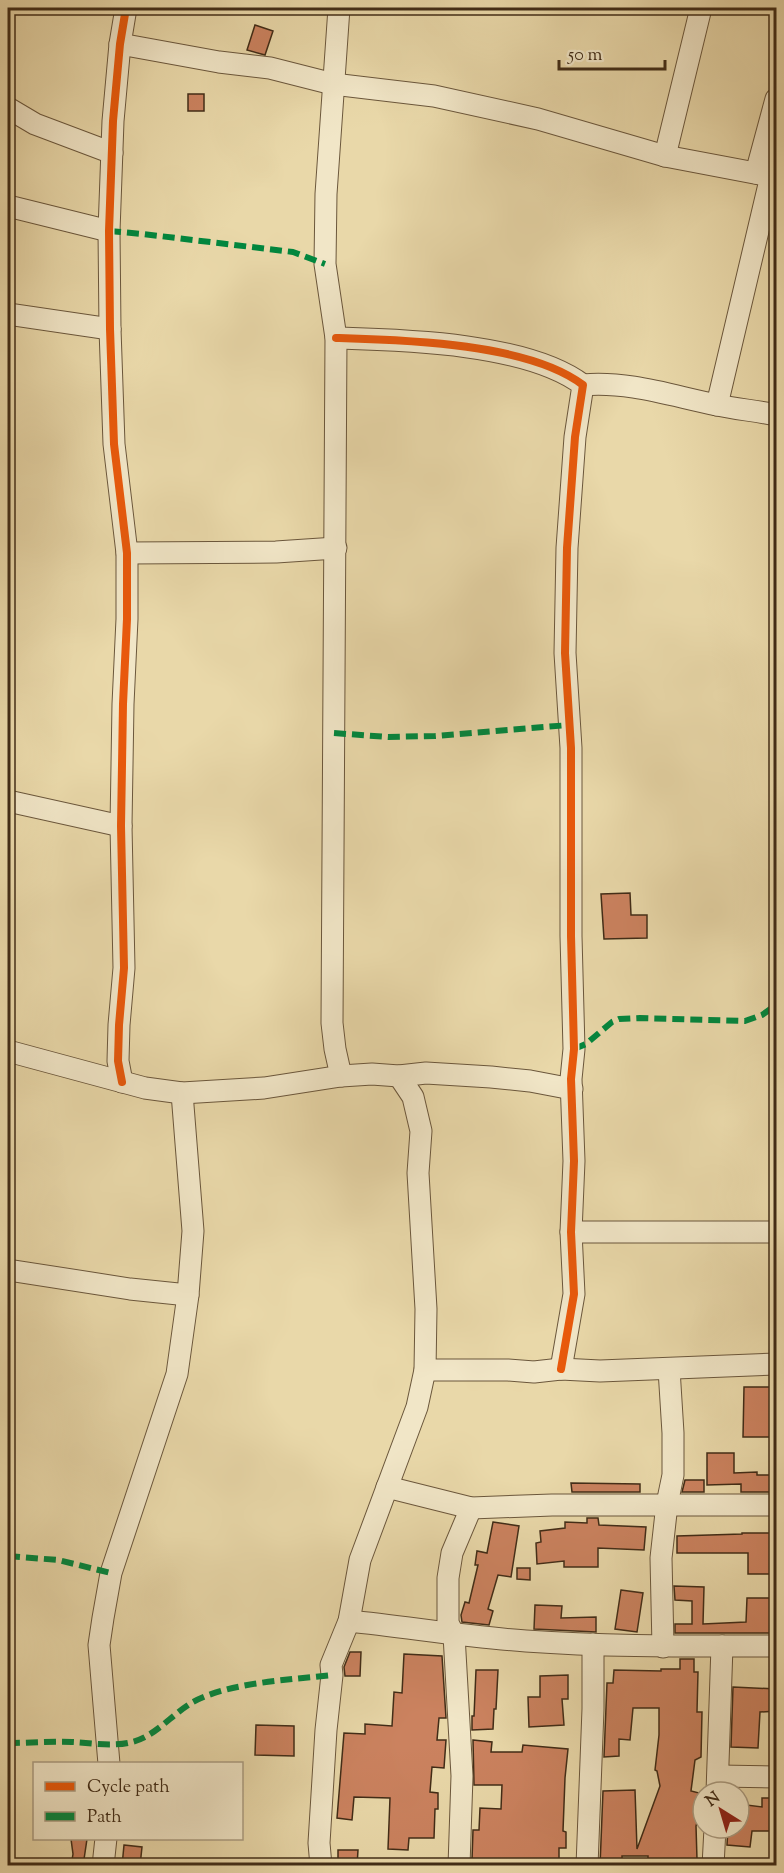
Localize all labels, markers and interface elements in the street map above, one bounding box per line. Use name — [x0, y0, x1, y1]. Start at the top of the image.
scale bar — [559, 33, 666, 71]
text: 50 m — [567, 43, 603, 69]
legend — [33, 1762, 243, 1840]
text: Cycle path — [87, 1775, 170, 1801]
north arrow — [691, 1780, 751, 1840]
text: N — [701, 1787, 726, 1813]
text: Path — [87, 1805, 122, 1831]

